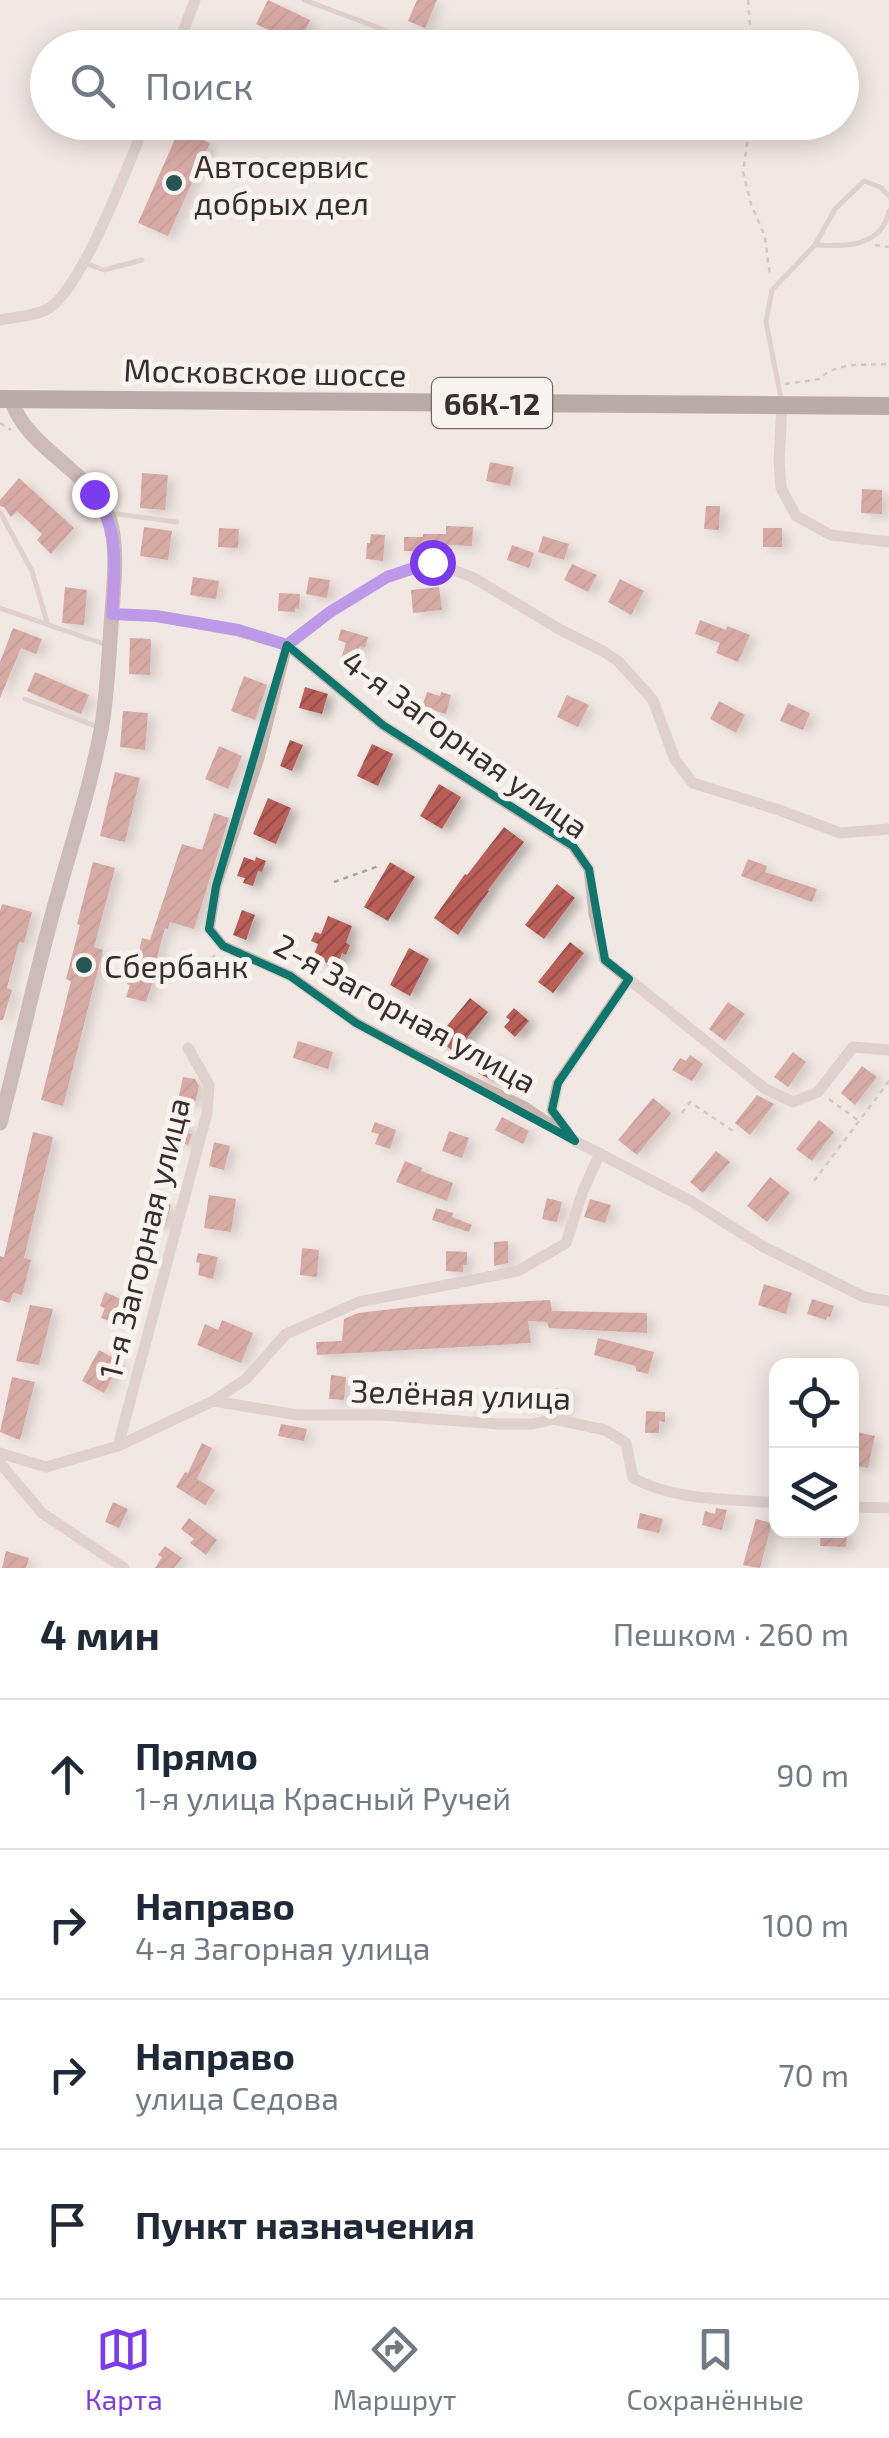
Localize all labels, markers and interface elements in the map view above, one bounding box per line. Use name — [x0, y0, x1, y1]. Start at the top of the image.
search box — [30, 30, 859, 140]
icon: search — [65, 58, 120, 113]
text: Поиск — [145, 62, 254, 108]
place label: Автосервис добрых дел — [194, 146, 369, 221]
marker: Автосервис добрых дел — [163, 172, 185, 194]
street label: Московское шоссе — [123, 350, 407, 392]
road number: 66К-12 — [432, 378, 552, 428]
route end — [72, 472, 118, 518]
route start — [410, 540, 456, 586]
street label: 4-я Загорная улица — [335, 641, 597, 846]
street label: 2-я Загорная улица — [268, 924, 544, 1101]
place label: Сбербанк — [104, 946, 248, 984]
marker: Сбербанк — [73, 954, 95, 976]
street label: 1-я Загорная улица — [90, 1093, 197, 1383]
map controls — [769, 1358, 859, 1538]
button: locate — [769, 1358, 859, 1448]
street label: Зелёная улица — [350, 1370, 572, 1417]
button: layers — [769, 1448, 859, 1538]
text: 4 мин — [40, 1608, 160, 1658]
text: Пешком · 260 m — [613, 1614, 849, 1652]
text: Прямо — [135, 1732, 258, 1778]
icon: ahead — [40, 1747, 95, 1802]
text: 90 m — [776, 1755, 849, 1793]
text: 1-я улица Красный Ручей — [135, 1778, 511, 1816]
text: Направо — [135, 1882, 295, 1928]
icon: right — [40, 1897, 95, 1952]
text: 100 m — [763, 1905, 849, 1943]
text: 4-я Загорная улица — [135, 1928, 430, 1966]
text: Направо — [135, 2032, 295, 2078]
icon: right — [40, 2047, 95, 2102]
text: 70 m — [778, 2055, 849, 2093]
text: улица Седова — [135, 2078, 339, 2116]
icon: arrive — [40, 2197, 95, 2252]
text: Пункт назначения — [135, 2201, 475, 2247]
tab: Карта — [85, 2322, 163, 2416]
tab: Маршрут — [333, 2322, 457, 2416]
tab: Сохранённые — [627, 2322, 804, 2416]

